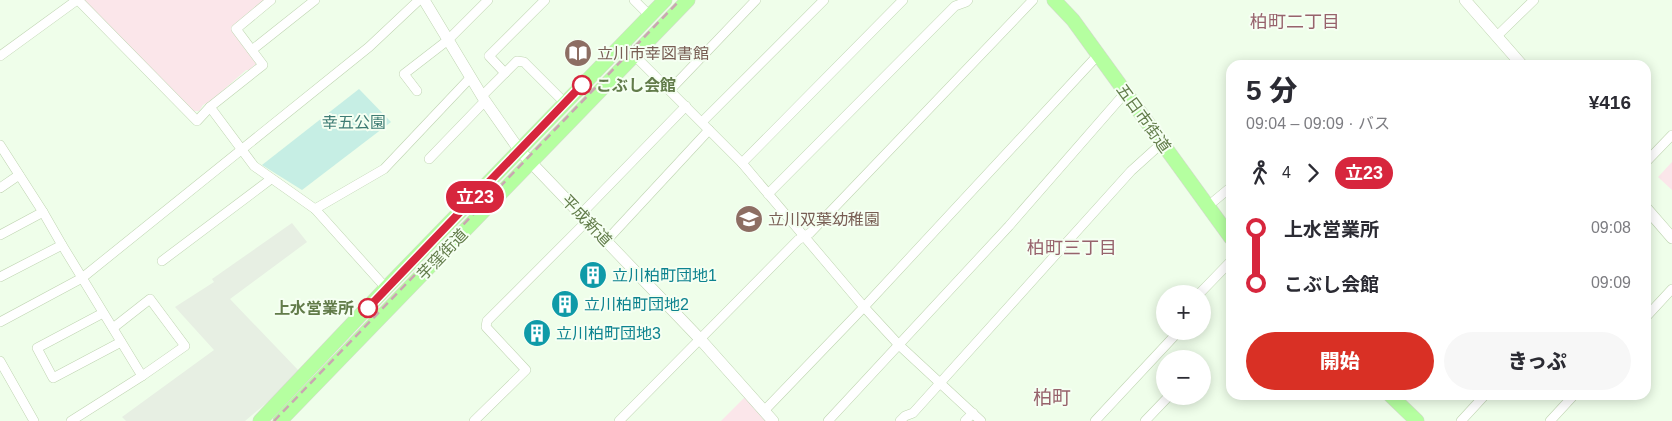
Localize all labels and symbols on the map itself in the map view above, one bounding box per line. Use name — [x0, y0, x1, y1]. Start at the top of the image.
district label: 柏町二丁目 — [1250, 12, 1340, 32]
library icon: 立川市幸図書館 — [563, 38, 593, 68]
place label: 立川市幸図書館 — [597, 45, 709, 62]
marker: こぶし会館 — [572, 75, 592, 95]
place label: こぶし会館 — [596, 77, 676, 94]
street label: 五日市街道 — [1113, 81, 1174, 156]
park label: 幸五公園 — [322, 114, 386, 131]
line badge: 立23 — [446, 181, 504, 213]
street label: 平成新道 — [558, 191, 615, 249]
school or university icon: 立川双葉幼稚園 — [734, 204, 764, 234]
place label: 立川双葉幼稚園 — [768, 211, 880, 228]
street label: 芋窪街道 — [414, 225, 471, 283]
district label: 柏町三丁目 — [1027, 238, 1117, 258]
building icon: 立川柏町団地1 — [578, 260, 608, 290]
place label: 立川柏町団地1 — [612, 267, 717, 284]
building icon: 立川柏町団地2 — [550, 289, 580, 319]
place label: 立川柏町団地2 — [584, 296, 689, 313]
marker: 上水営業所 — [358, 298, 378, 318]
place label: 上水営業所 — [274, 300, 354, 317]
building icon: 立川柏町団地3 — [522, 318, 552, 348]
place label: 立川柏町団地3 — [556, 325, 661, 342]
district label: 柏町 — [1033, 387, 1071, 408]

